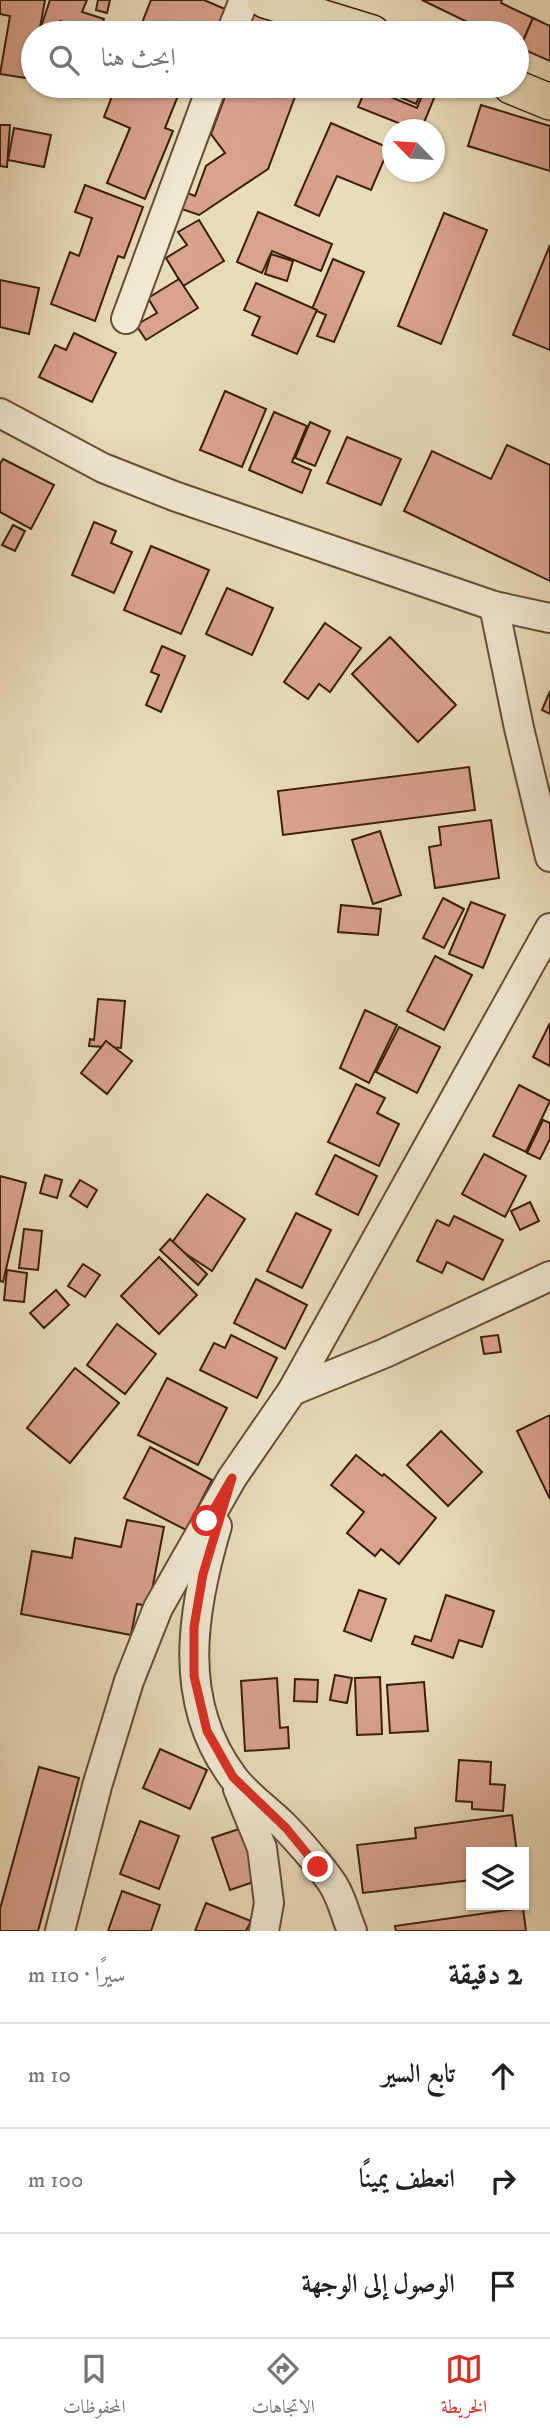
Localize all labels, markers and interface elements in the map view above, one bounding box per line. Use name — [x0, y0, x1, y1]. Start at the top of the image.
search box — [21, 21, 529, 98]
icon: search — [45, 41, 83, 79]
text: ابحث هنا — [101, 42, 176, 75]
north arrow — [382, 119, 445, 182]
route start — [191, 1505, 222, 1536]
map controls — [466, 1847, 529, 1910]
button: layers — [466, 1847, 529, 1910]
route end — [302, 1851, 333, 1882]
text: 2 دقيقة — [448, 1957, 522, 1994]
text: سيرًا · 110 m — [28, 1961, 126, 1990]
icon: ahead — [484, 2057, 522, 2095]
text: تابع السير — [382, 2058, 455, 2091]
text: 10 m — [28, 2061, 71, 2090]
icon: right — [484, 2162, 522, 2200]
text: انعطف يمينًا — [359, 2163, 455, 2196]
text: 100 m — [28, 2166, 83, 2195]
icon: arrive — [484, 2267, 522, 2305]
text: الوصول إلى الوجهة — [301, 2268, 455, 2301]
tab: المحفوظات — [63, 2350, 126, 2425]
tab: الاتجاهات — [252, 2350, 315, 2425]
tab: الخريطة — [441, 2350, 487, 2425]

